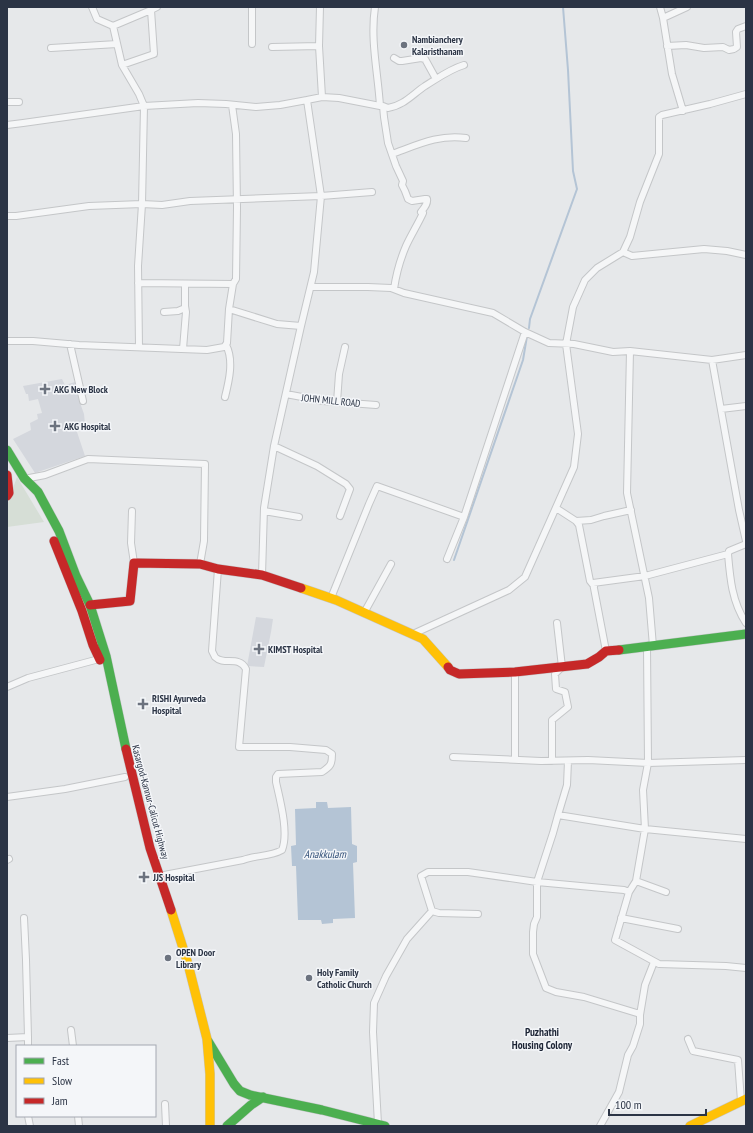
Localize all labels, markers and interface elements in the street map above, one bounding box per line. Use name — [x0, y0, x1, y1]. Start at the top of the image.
place label: Nambianchery Kalaristhanam — [412, 33, 464, 58]
marker: Nambianchery Kalaristhanam — [399, 40, 409, 50]
marker: AKG New Block — [39, 383, 51, 395]
place label: AKG New Block — [53, 383, 109, 396]
street label: JOHN MILL ROAD — [300, 391, 361, 410]
marker: AKG Hospital — [49, 420, 61, 432]
place label: AKG Hospital — [63, 420, 111, 433]
marker: KIMST Hospital — [253, 643, 265, 655]
place label: KIMST Hospital — [268, 643, 323, 656]
place label: RISHI Ayurveda Hospital — [152, 692, 206, 717]
marker: RISHI Ayurveda Hospital — [137, 698, 149, 710]
street label: Kasargod-Kannur-Calicut Highway — [129, 744, 172, 861]
water label: Anakkulam — [304, 847, 347, 861]
marker: JJS Hospital — [138, 871, 150, 883]
place label: JJS Hospital — [152, 871, 195, 884]
place label: OPEN Door Library — [176, 946, 215, 971]
marker: OPEN Door Library — [163, 953, 173, 963]
place label: Holy Family Catholic Church — [317, 966, 372, 991]
marker: Holy Family Catholic Church — [304, 973, 314, 983]
district label: Puzhathi Housing Colony — [512, 1025, 573, 1052]
legend — [16, 1045, 156, 1117]
text: Fast — [52, 1053, 70, 1068]
text: Slow — [52, 1073, 73, 1088]
scale bar — [609, 1091, 706, 1117]
text: Jam — [51, 1093, 68, 1108]
text: 100 m — [615, 1097, 642, 1112]

